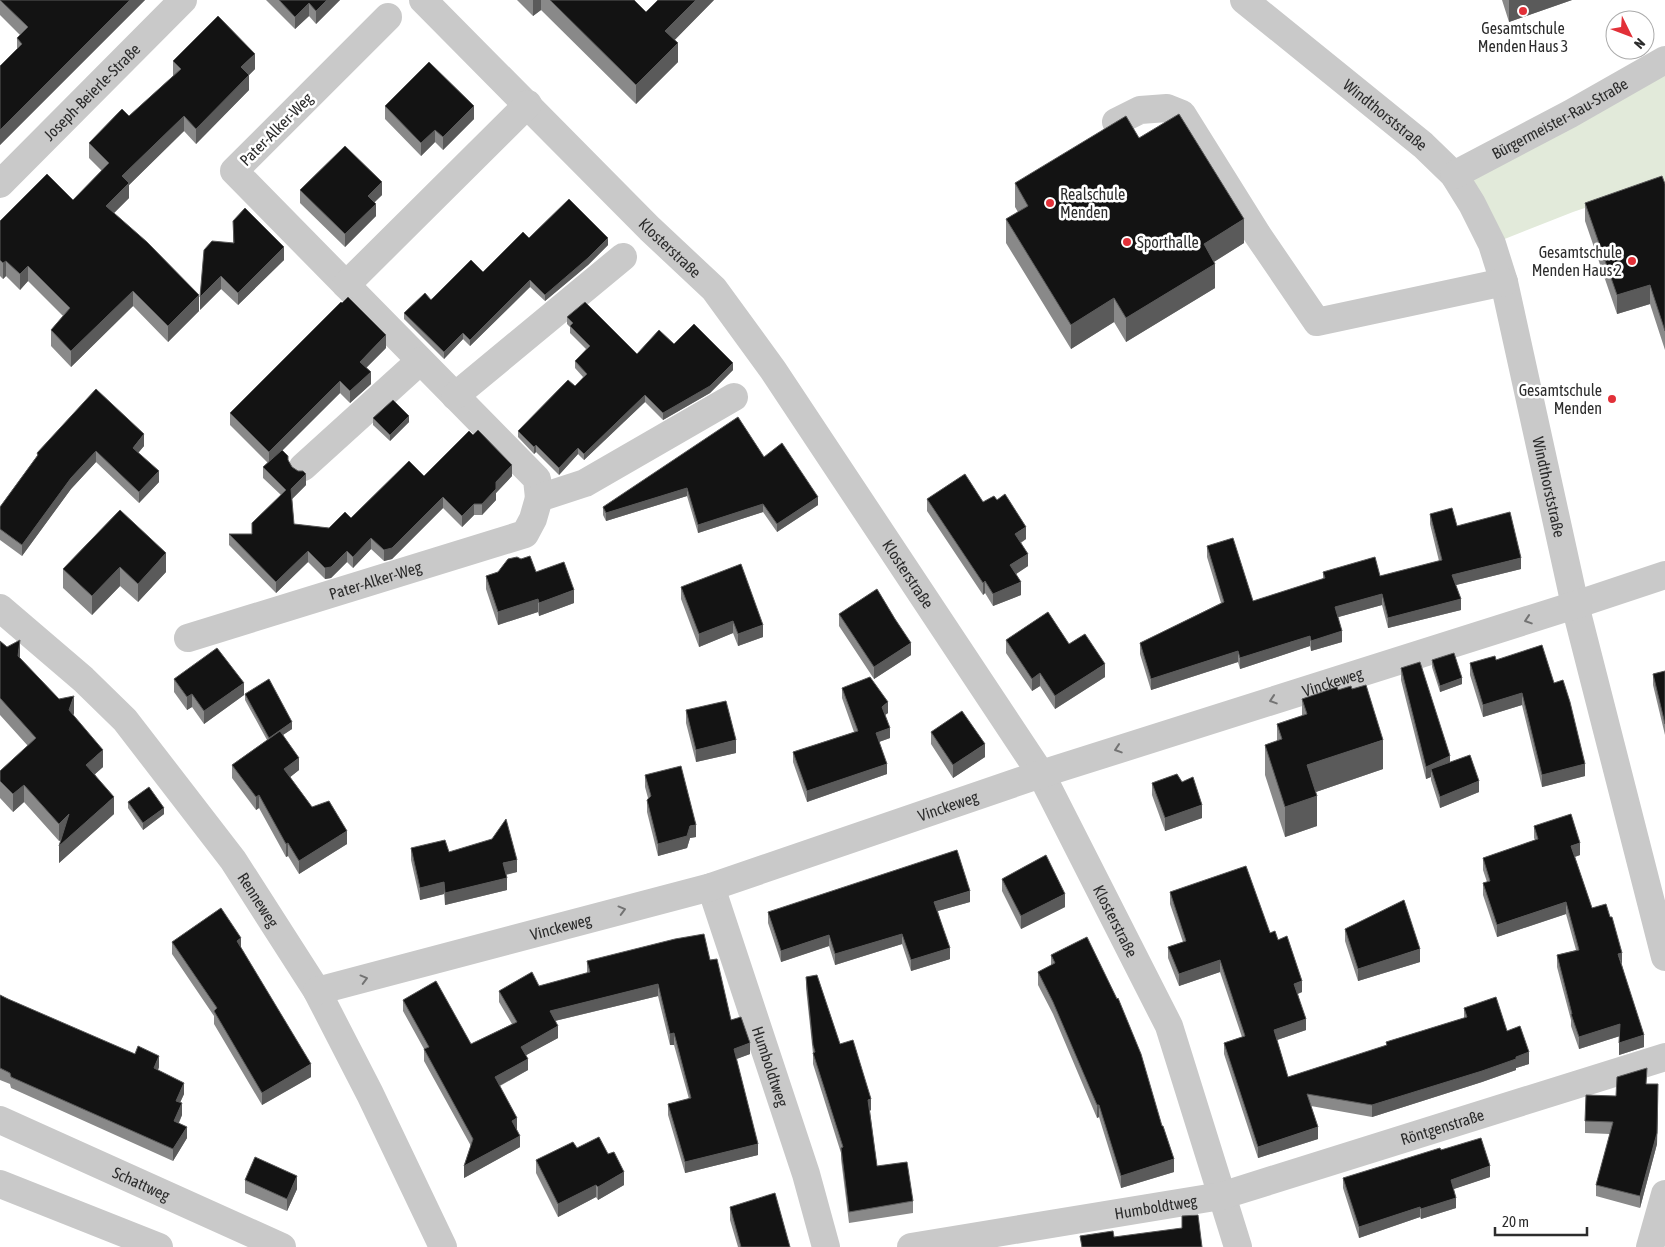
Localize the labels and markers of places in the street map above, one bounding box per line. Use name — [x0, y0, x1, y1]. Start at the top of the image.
marker: Gesamtschule Menden Haus 3 — [1517, 5, 1529, 17]
place label: Gesamtschule Menden Haus 3 — [1478, 19, 1568, 55]
place label: Realschule Menden — [1060, 185, 1125, 221]
marker: Realschule Menden — [1044, 197, 1056, 209]
place label: Sporthalle — [1137, 233, 1199, 252]
marker: Sporthalle — [1121, 236, 1133, 248]
place label: Gesamtschule Menden Haus 2 — [1532, 243, 1622, 279]
marker: Gesamtschule Menden Haus 2 — [1626, 255, 1638, 267]
place label: Gesamtschule Menden — [1519, 381, 1602, 417]
marker: Gesamtschule Menden — [1606, 393, 1618, 405]

